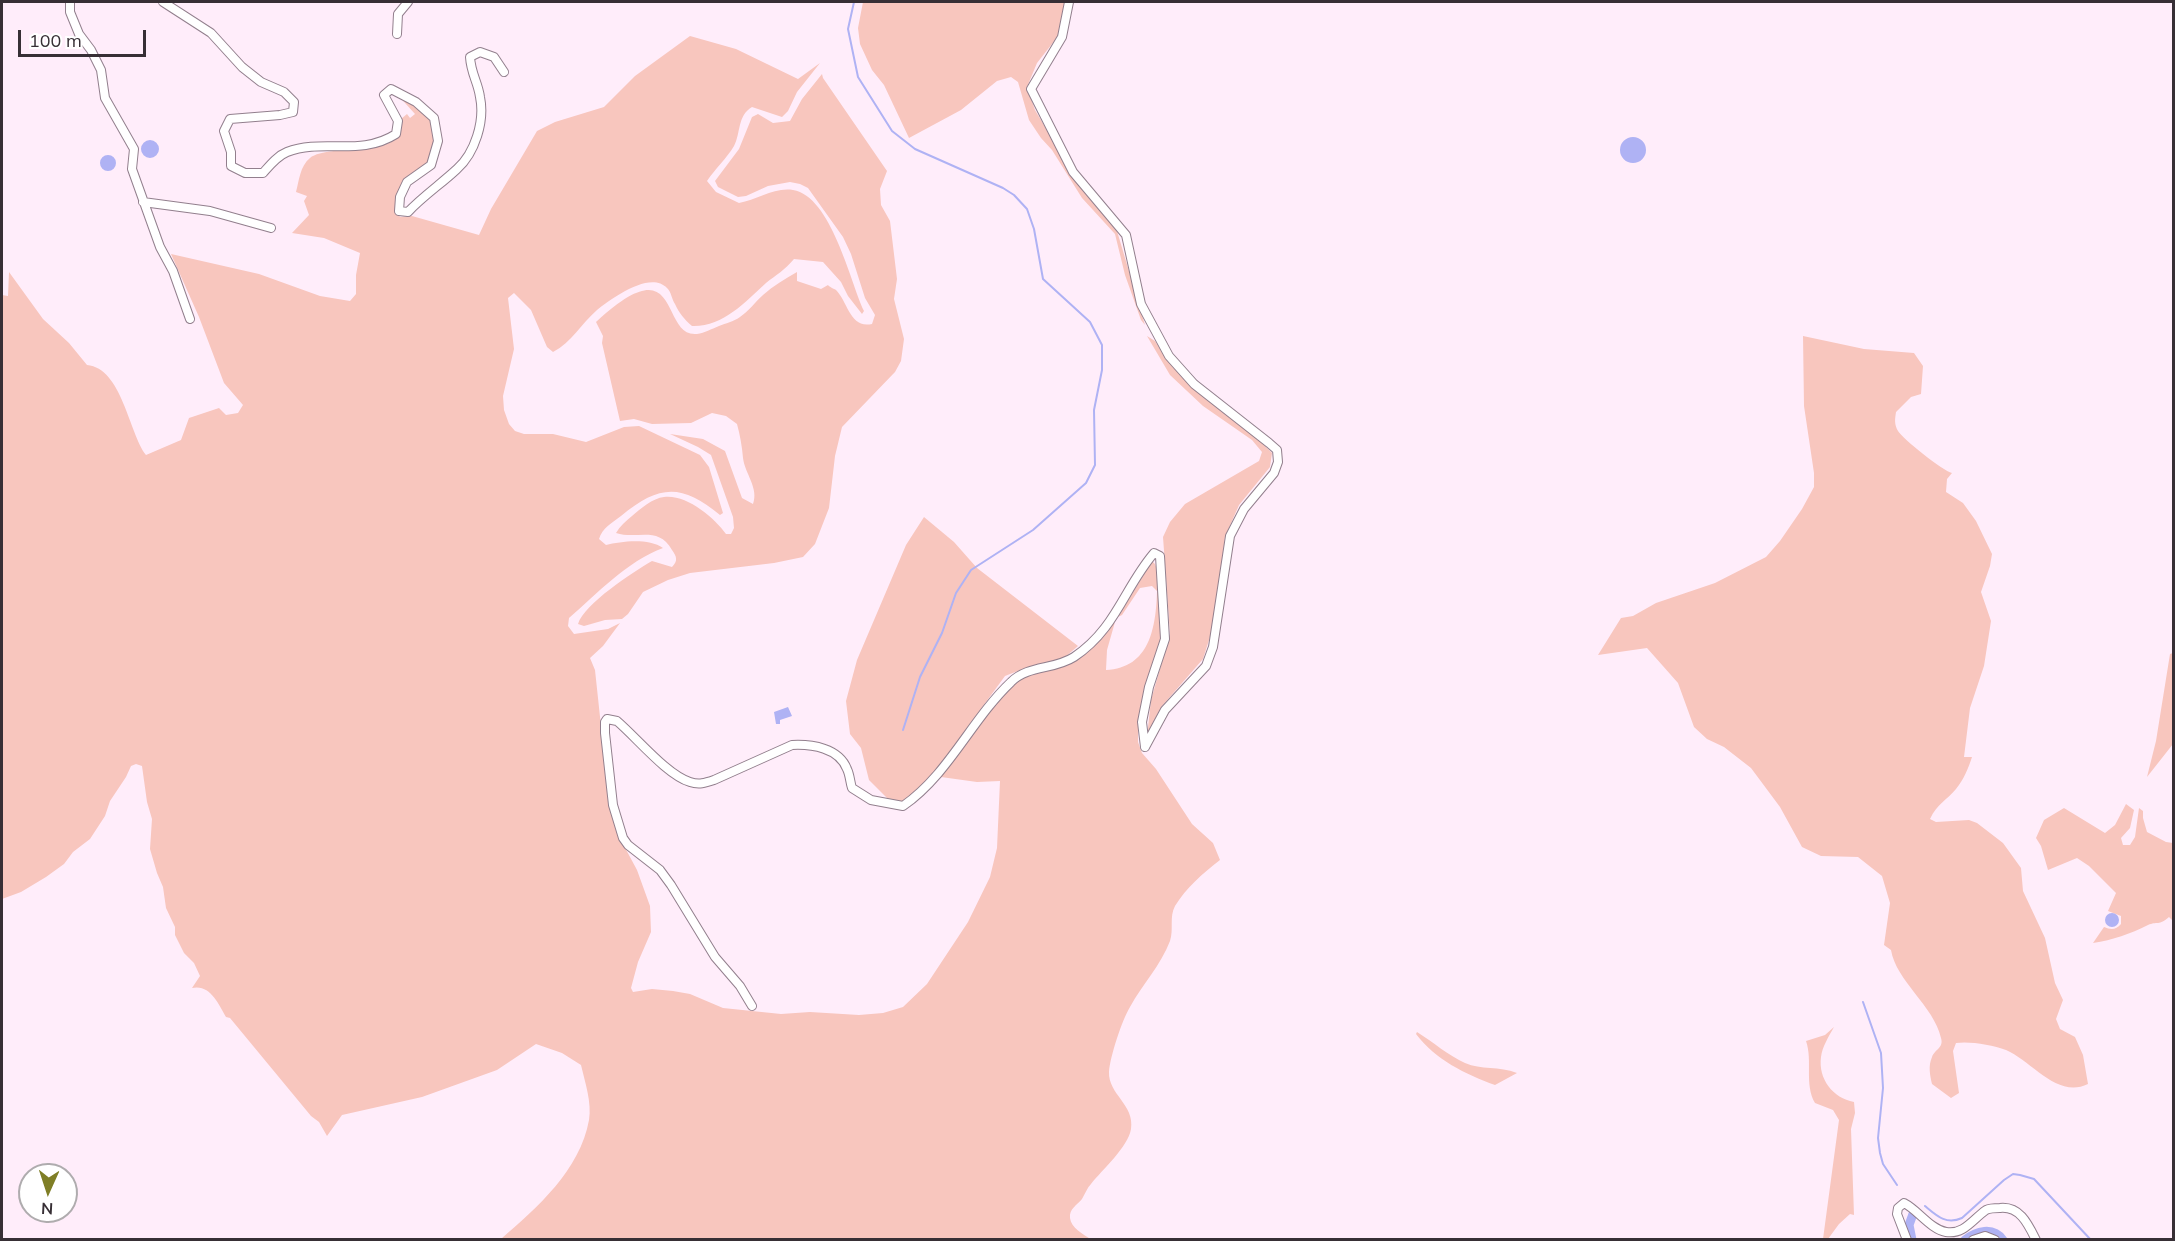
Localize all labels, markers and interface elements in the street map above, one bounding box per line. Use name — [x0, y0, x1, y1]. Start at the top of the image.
scale bar — [21, 18, 148, 56]
text: 100 m — [29, 29, 82, 52]
north arrow — [18, 1163, 78, 1223]
text: N — [41, 1199, 54, 1219]

